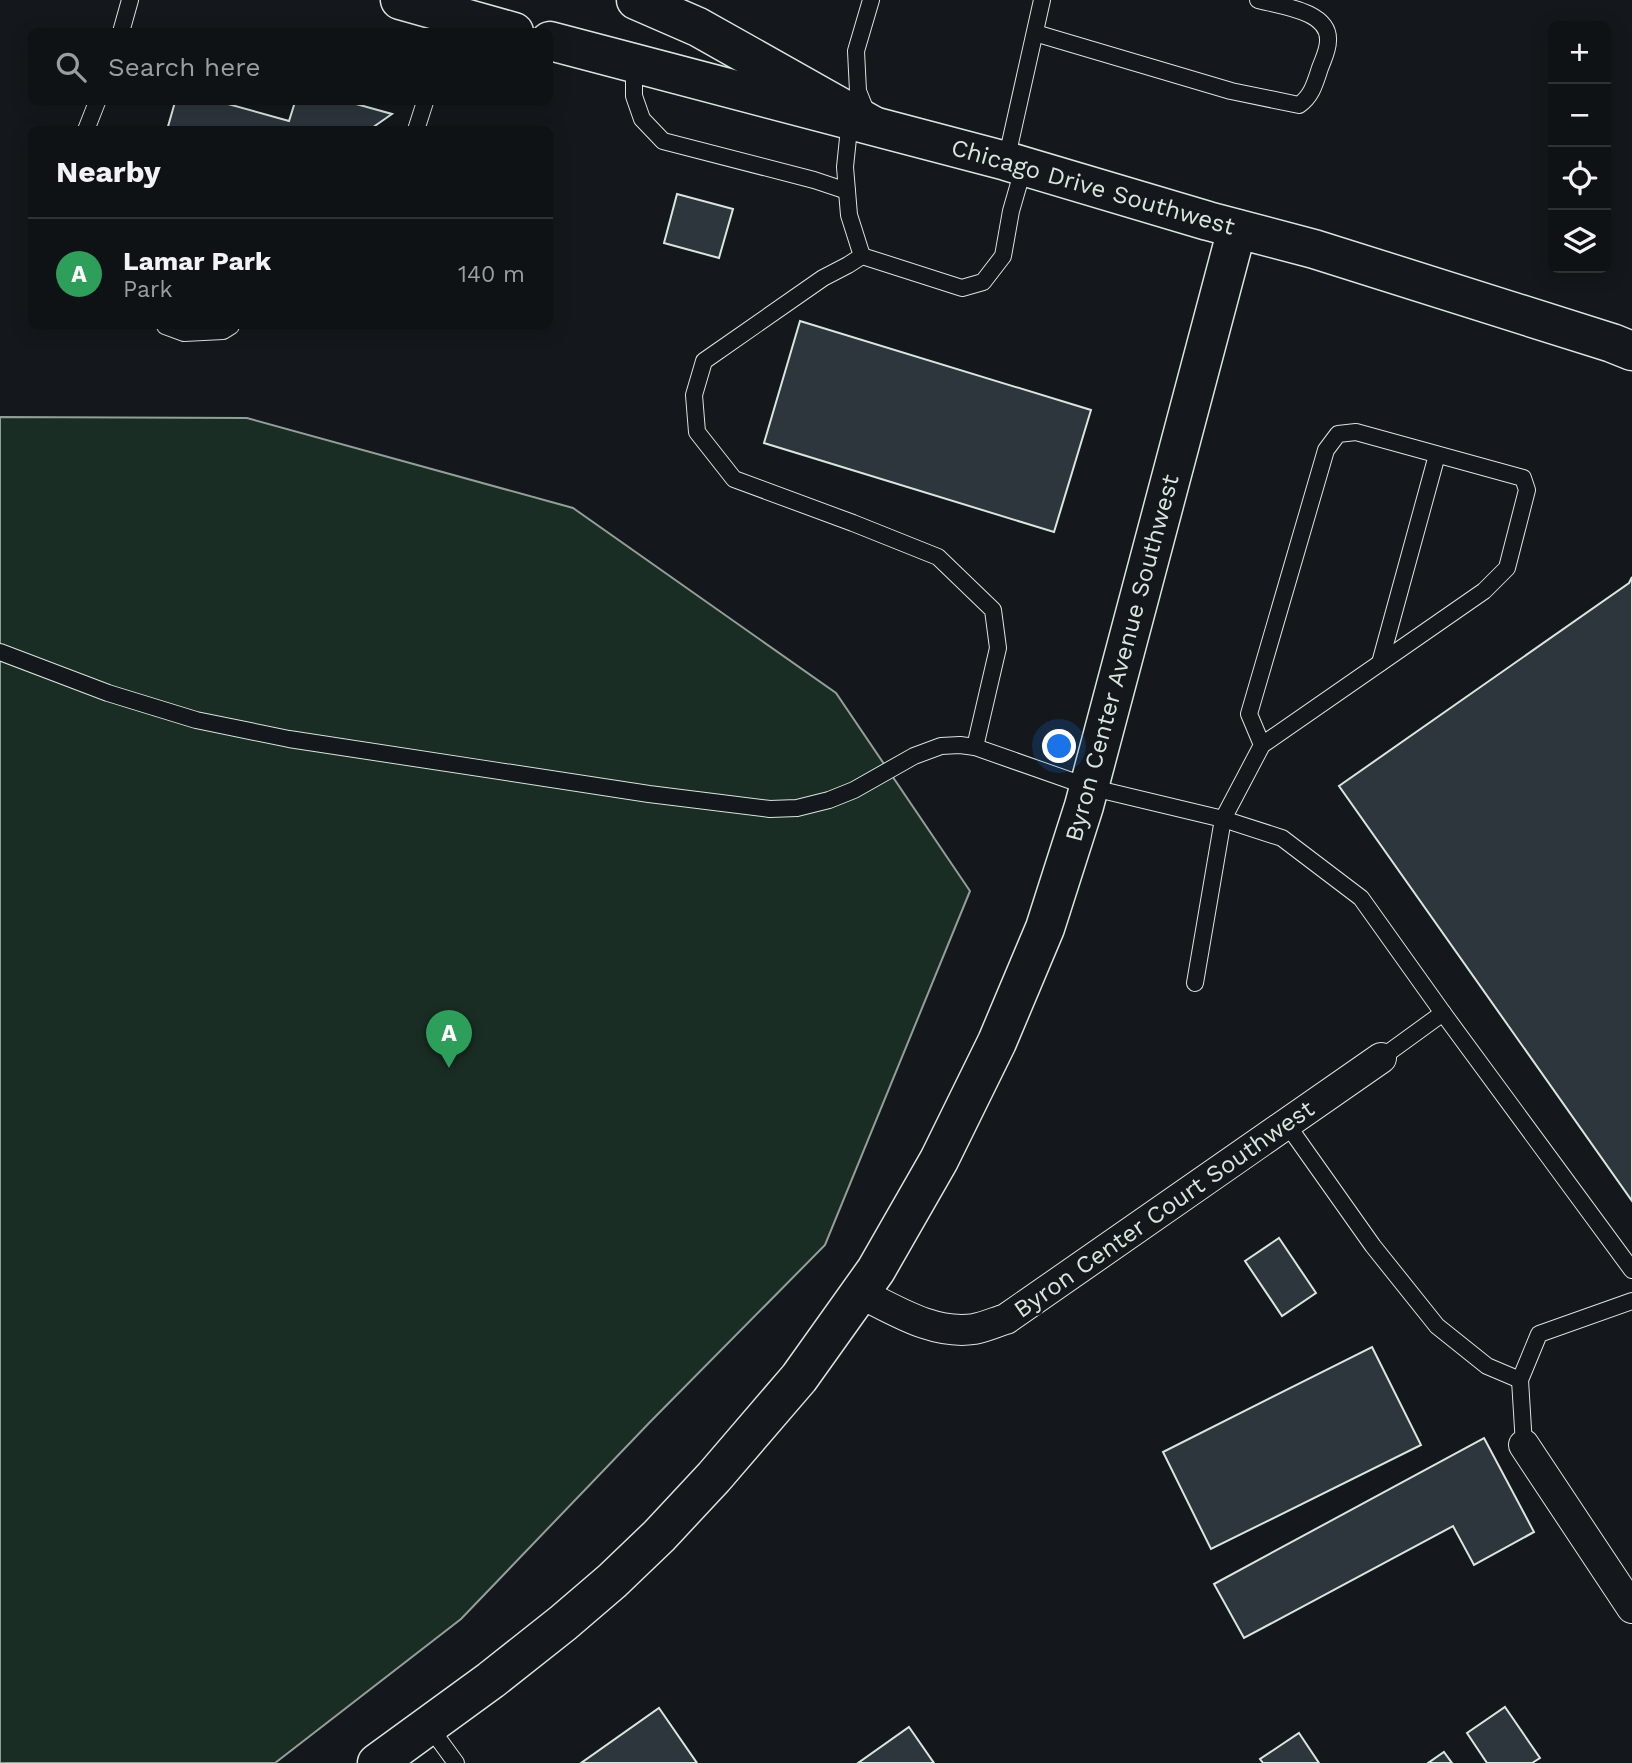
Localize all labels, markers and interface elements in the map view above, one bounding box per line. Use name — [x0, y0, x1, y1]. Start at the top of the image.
map controls — [1548, 21, 1611, 273]
button: + — [1548, 21, 1611, 84]
search box — [28, 28, 553, 105]
icon: search — [52, 48, 90, 86]
text: Search here — [108, 52, 260, 82]
button: − — [1548, 84, 1611, 147]
street label: Chicago Drive Southwest — [948, 133, 1238, 241]
button: locate — [1548, 147, 1611, 210]
text: Nearby — [56, 154, 161, 189]
button: layers — [1548, 210, 1611, 273]
text: Lamar Park — [123, 246, 271, 276]
text: A — [71, 261, 87, 288]
text: 140 m — [458, 261, 525, 288]
text: Park — [123, 276, 172, 303]
street label: Byron Center Avenue Southwest — [1059, 471, 1185, 845]
your location — [1042, 729, 1076, 763]
pin: A — [426, 1010, 472, 1068]
street label: Byron Center Court Southwest — [1009, 1094, 1319, 1324]

